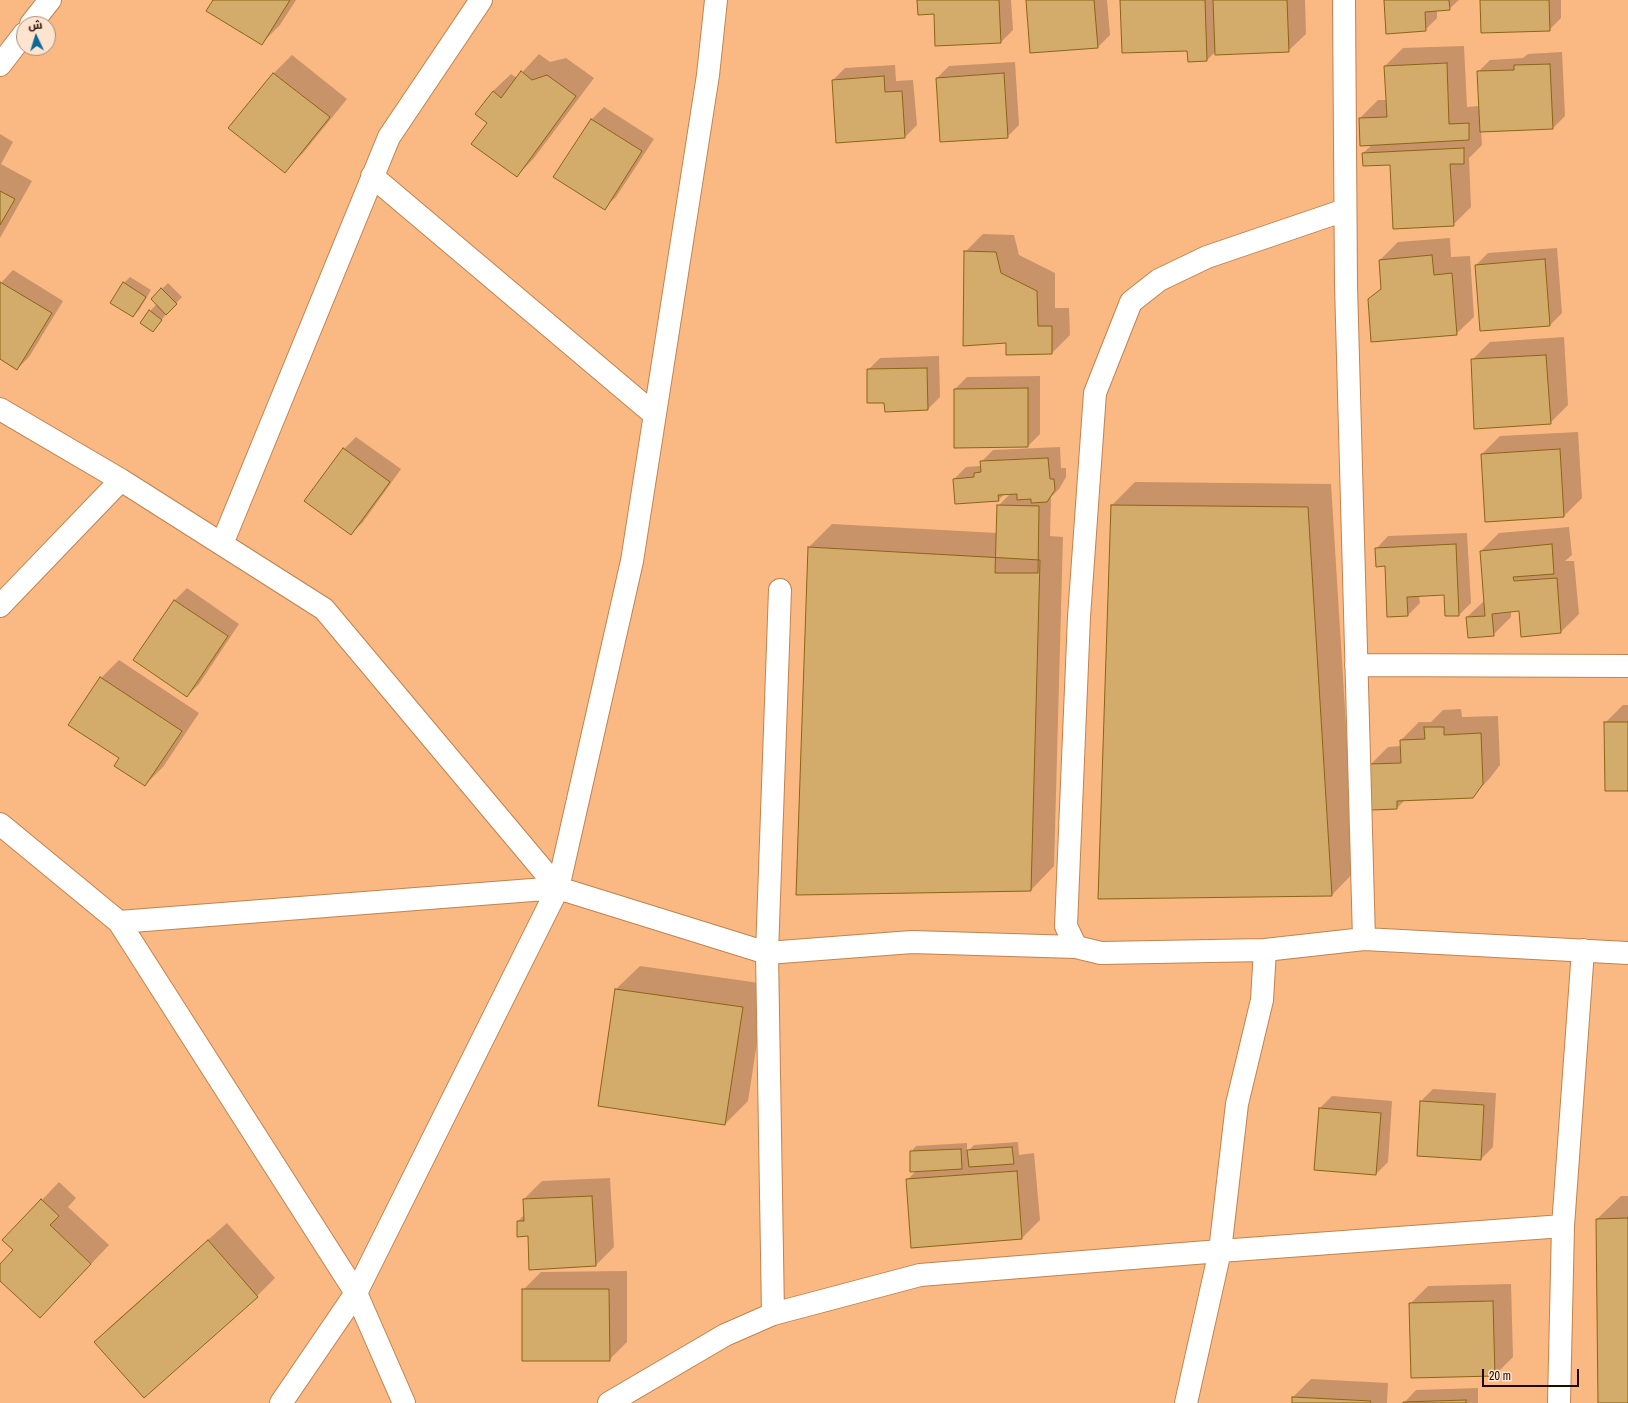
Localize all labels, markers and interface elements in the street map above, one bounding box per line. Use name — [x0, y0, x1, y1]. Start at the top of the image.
north arrow — [16, 16, 56, 56]
text: ش — [28, 18, 43, 33]
scale bar — [1484, 1361, 1581, 1387]
text: 20 m — [1489, 1368, 1511, 1384]

